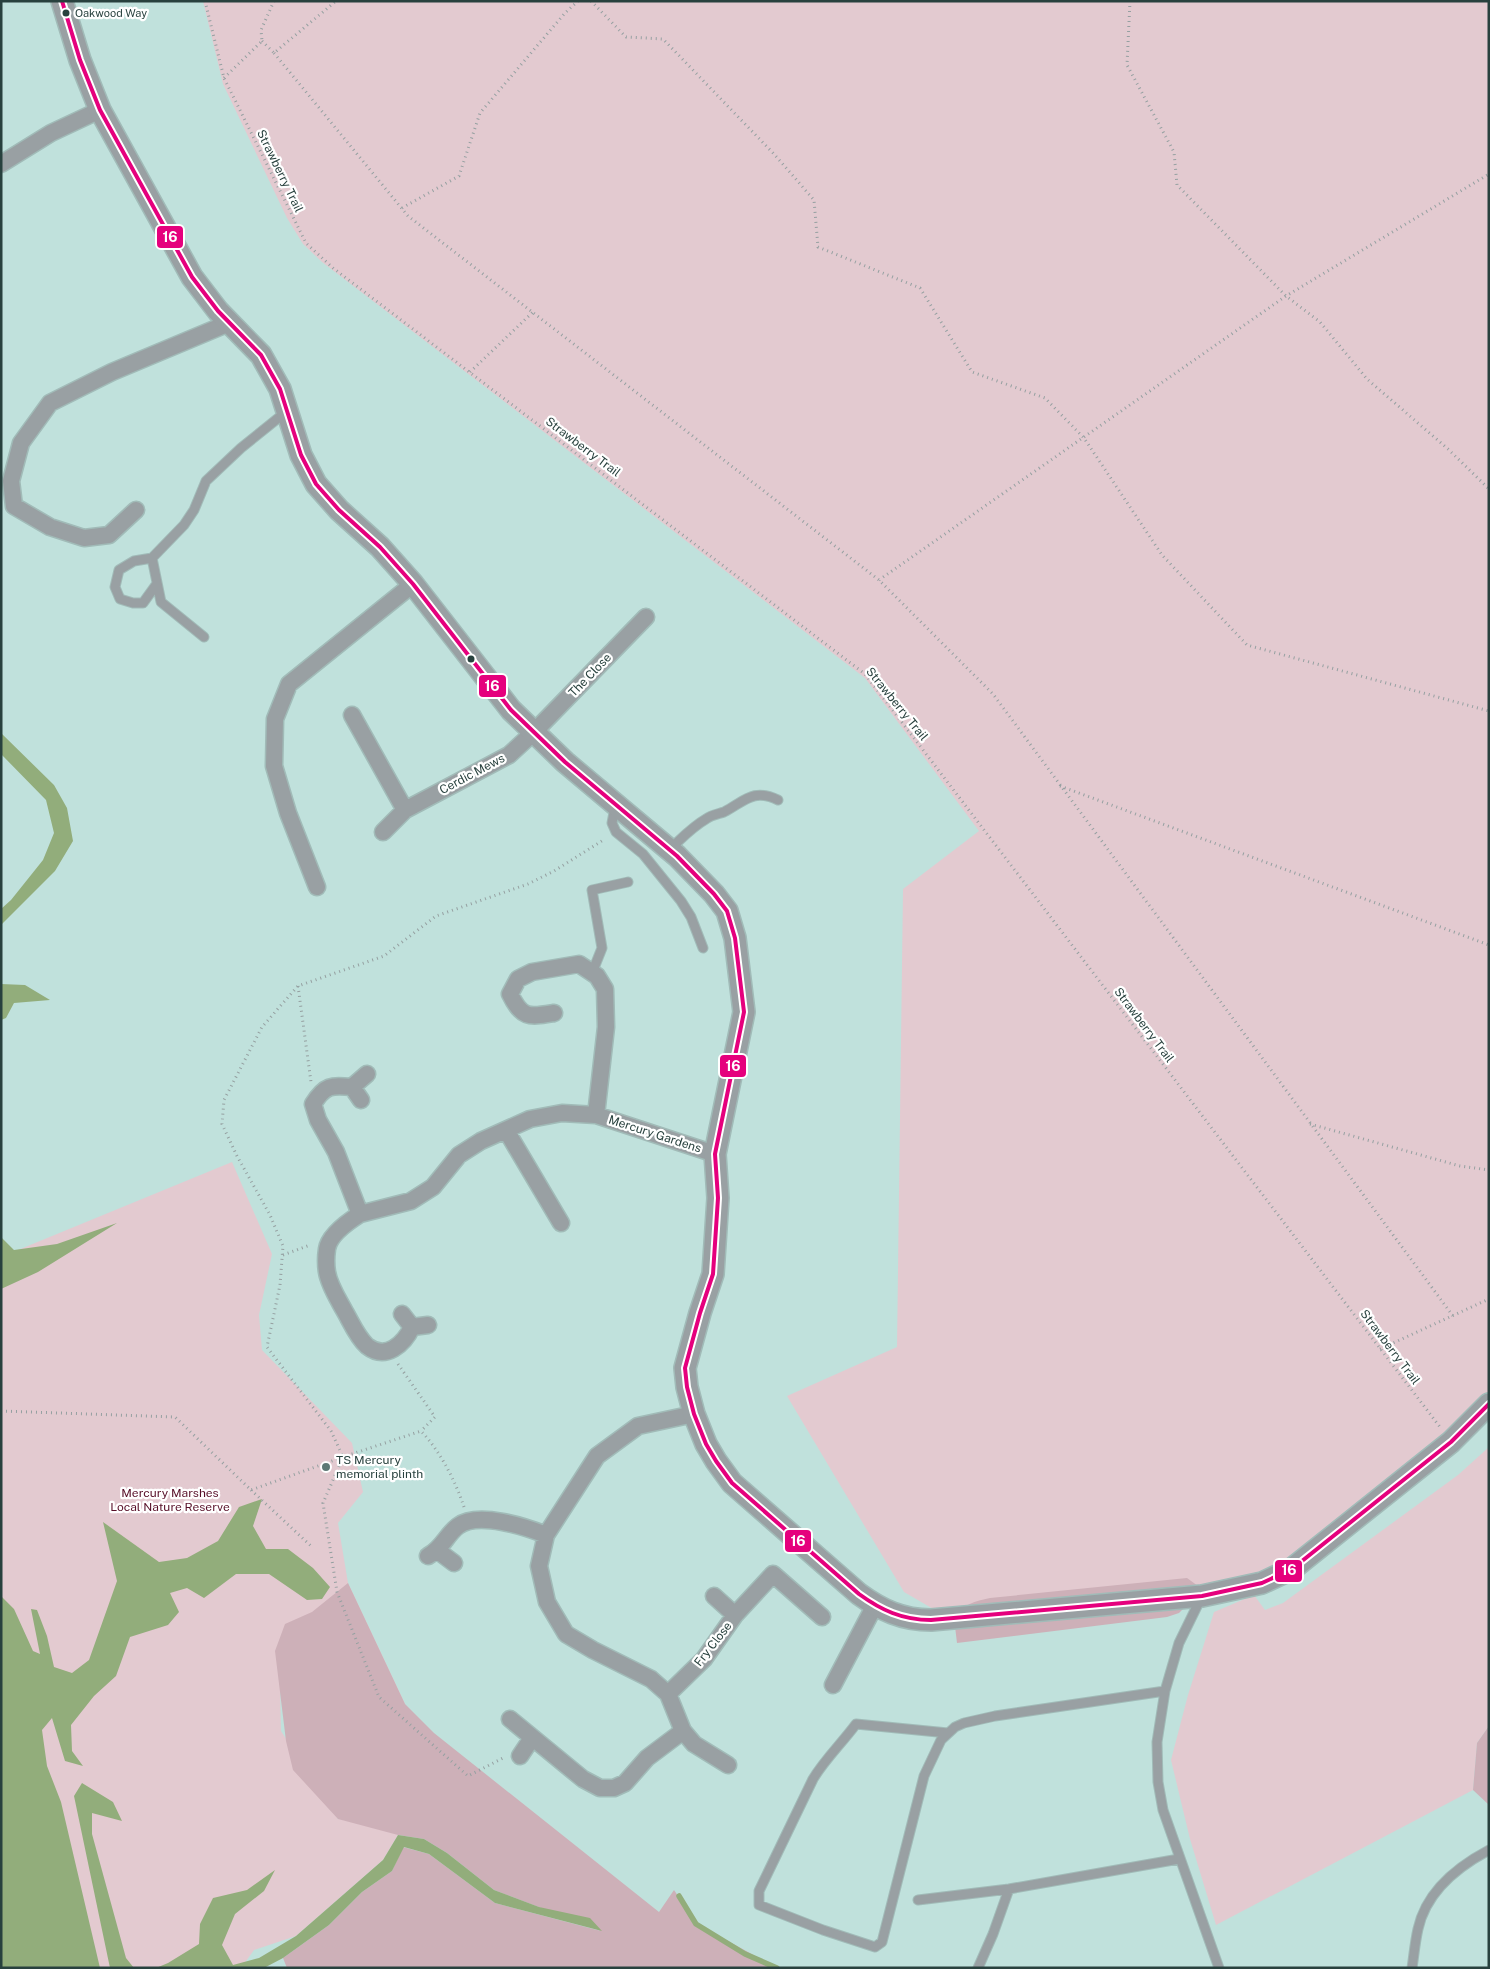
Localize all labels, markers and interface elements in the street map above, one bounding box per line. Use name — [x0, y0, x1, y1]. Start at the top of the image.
place label: Oakwood Way — [75, 7, 147, 19]
marker: Oakwood Way — [61, 8, 71, 18]
street label: Strawberry Trail — [254, 127, 306, 215]
line badge: 16 — [156, 225, 184, 249]
text: 16 — [162, 229, 178, 245]
street label: Strawberry Trail — [543, 414, 623, 480]
street label: The Close — [566, 650, 614, 700]
unlabelled marker — [466, 654, 476, 664]
street label: Strawberry Trail — [863, 665, 931, 744]
line badge: 16 — [478, 674, 507, 698]
text: 16 — [484, 678, 500, 694]
street label: Cerdic Mews — [437, 751, 507, 797]
street label: Strawberry Trail — [1111, 985, 1177, 1065]
line badge: 16 — [719, 1054, 747, 1078]
text: 16 — [725, 1058, 741, 1074]
street label: Mercury Gardens — [607, 1112, 703, 1156]
street label: Strawberry Trail — [1357, 1307, 1423, 1387]
place label: TS Mercury memorial plinth — [336, 1453, 423, 1481]
marker: TS Mercury memorial plinth — [320, 1461, 332, 1473]
park label: Mercury Marshes Local Nature Reserve — [110, 1486, 230, 1514]
line badge: 16 — [784, 1529, 812, 1553]
text: 16 — [790, 1533, 806, 1549]
line badge: 16 — [1274, 1559, 1303, 1583]
text: 16 — [1281, 1562, 1297, 1578]
street label: Fry Close — [691, 1619, 735, 1669]

